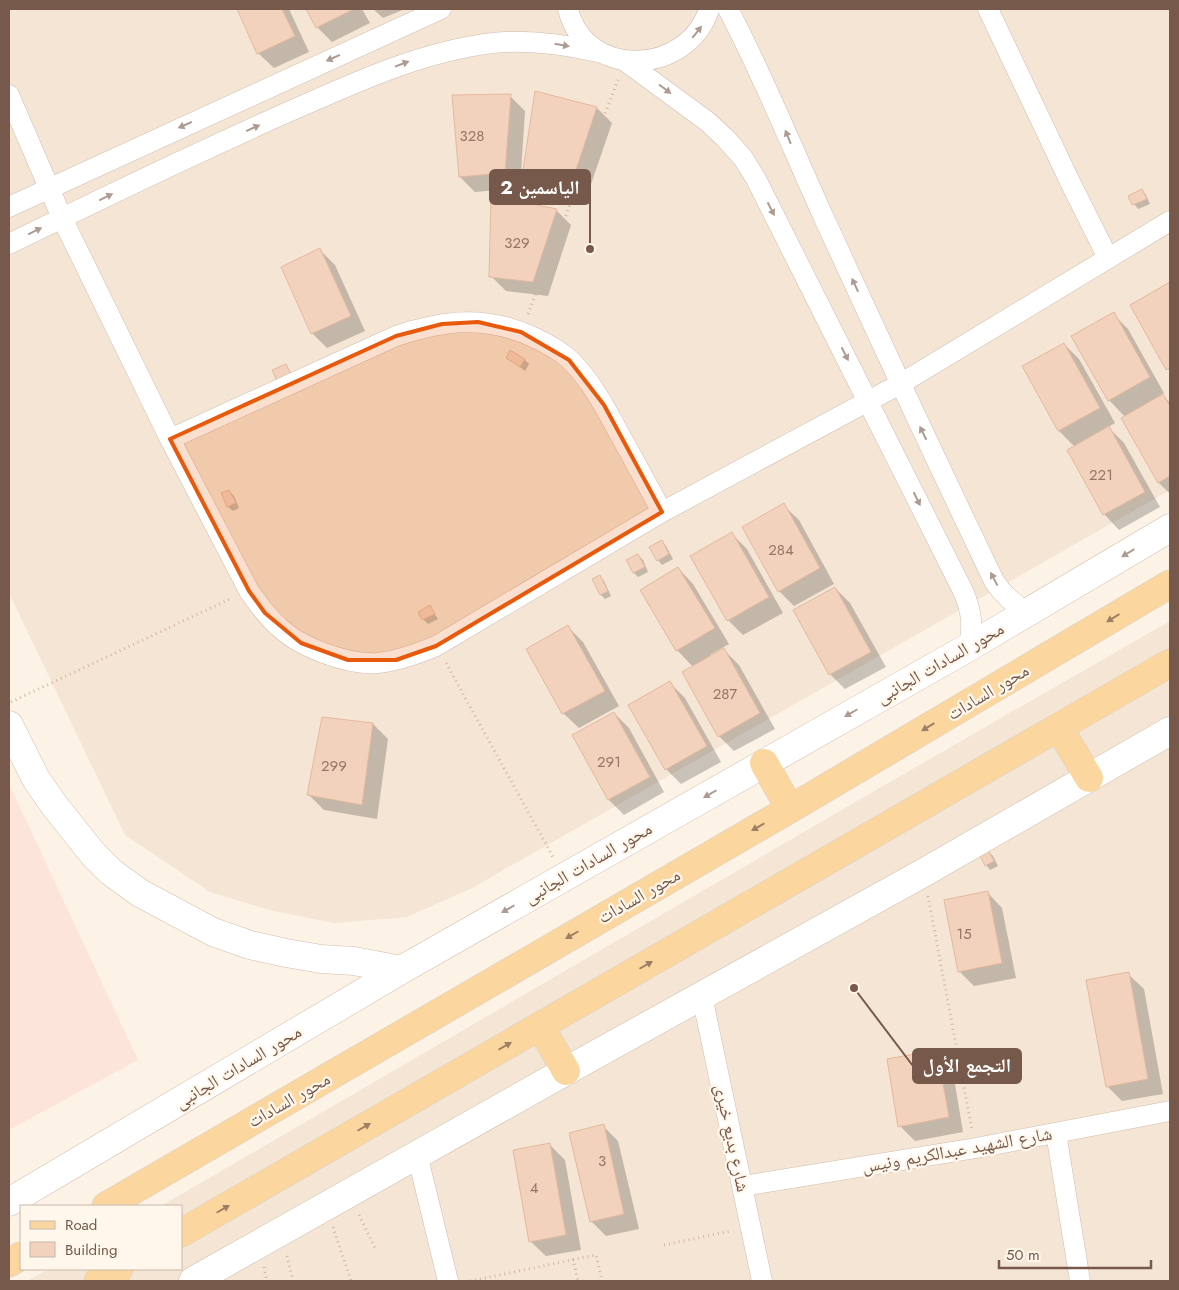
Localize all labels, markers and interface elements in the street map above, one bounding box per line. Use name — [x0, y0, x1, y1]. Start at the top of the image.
one-way arrow — [691, 26, 702, 39]
one-way arrow — [554, 41, 570, 49]
one-way arrow — [325, 54, 340, 62]
one-way arrow — [395, 60, 410, 68]
one-way arrow — [658, 84, 672, 94]
one-way arrow — [178, 122, 192, 130]
one-way arrow — [246, 124, 260, 132]
house number: 328 — [460, 125, 484, 147]
one-way arrow — [784, 129, 792, 144]
callout: الياسمين 2 — [490, 170, 590, 204]
text: الياسمين 2 — [500, 174, 580, 201]
one-way arrow — [99, 193, 113, 201]
one-way arrow — [767, 201, 775, 216]
one-way arrow — [28, 227, 42, 235]
house number: 329 — [504, 232, 530, 254]
one-way arrow — [851, 278, 859, 292]
one-way arrow — [841, 346, 849, 361]
one-way arrow — [919, 426, 927, 440]
house number: 221 — [1089, 464, 1113, 486]
one-way arrow — [914, 492, 922, 506]
house number: 284 — [768, 539, 794, 561]
one-way arrow — [1121, 549, 1136, 557]
one-way arrow — [990, 572, 998, 586]
one-way arrow — [1107, 613, 1120, 622]
street label: محور السادات الجانبى — [872, 618, 1008, 708]
street label: محور السادات — [943, 659, 1033, 725]
house number: 287 — [713, 683, 737, 705]
one-way arrow — [845, 709, 858, 718]
one-way arrow — [922, 723, 935, 732]
house number: 291 — [597, 751, 621, 773]
house number: 299 — [321, 755, 347, 777]
one-way arrow — [703, 790, 718, 798]
street label: محور السادات الجانبى — [520, 818, 656, 908]
one-way arrow — [751, 823, 764, 832]
street label: محور السادات — [594, 864, 684, 928]
one-way arrow — [501, 905, 516, 913]
house number: 15 — [956, 923, 972, 945]
one-way arrow — [565, 931, 578, 940]
one-way arrow — [639, 961, 653, 970]
street label: محور السادات الجانبى — [171, 1021, 305, 1113]
one-way arrow — [498, 1042, 512, 1051]
callout: التجمع الأول — [913, 1049, 1021, 1083]
text: التجمع الأول — [923, 1052, 1011, 1079]
street label: محور السادات — [244, 1068, 334, 1132]
street label: شارع بديع خيرى — [708, 1082, 756, 1194]
street label: شارع الشهيد عبدالكريم ونيس — [860, 1120, 1054, 1180]
one-way arrow — [358, 1123, 371, 1132]
house number: 3 — [598, 1150, 606, 1172]
house number: 4 — [530, 1177, 539, 1199]
one-way arrow — [217, 1204, 230, 1213]
legend — [20, 1205, 182, 1270]
text: Road — [65, 1214, 97, 1236]
scale bar — [999, 1238, 1152, 1270]
text: Building — [65, 1239, 117, 1261]
text: 50 m — [1006, 1244, 1040, 1266]

